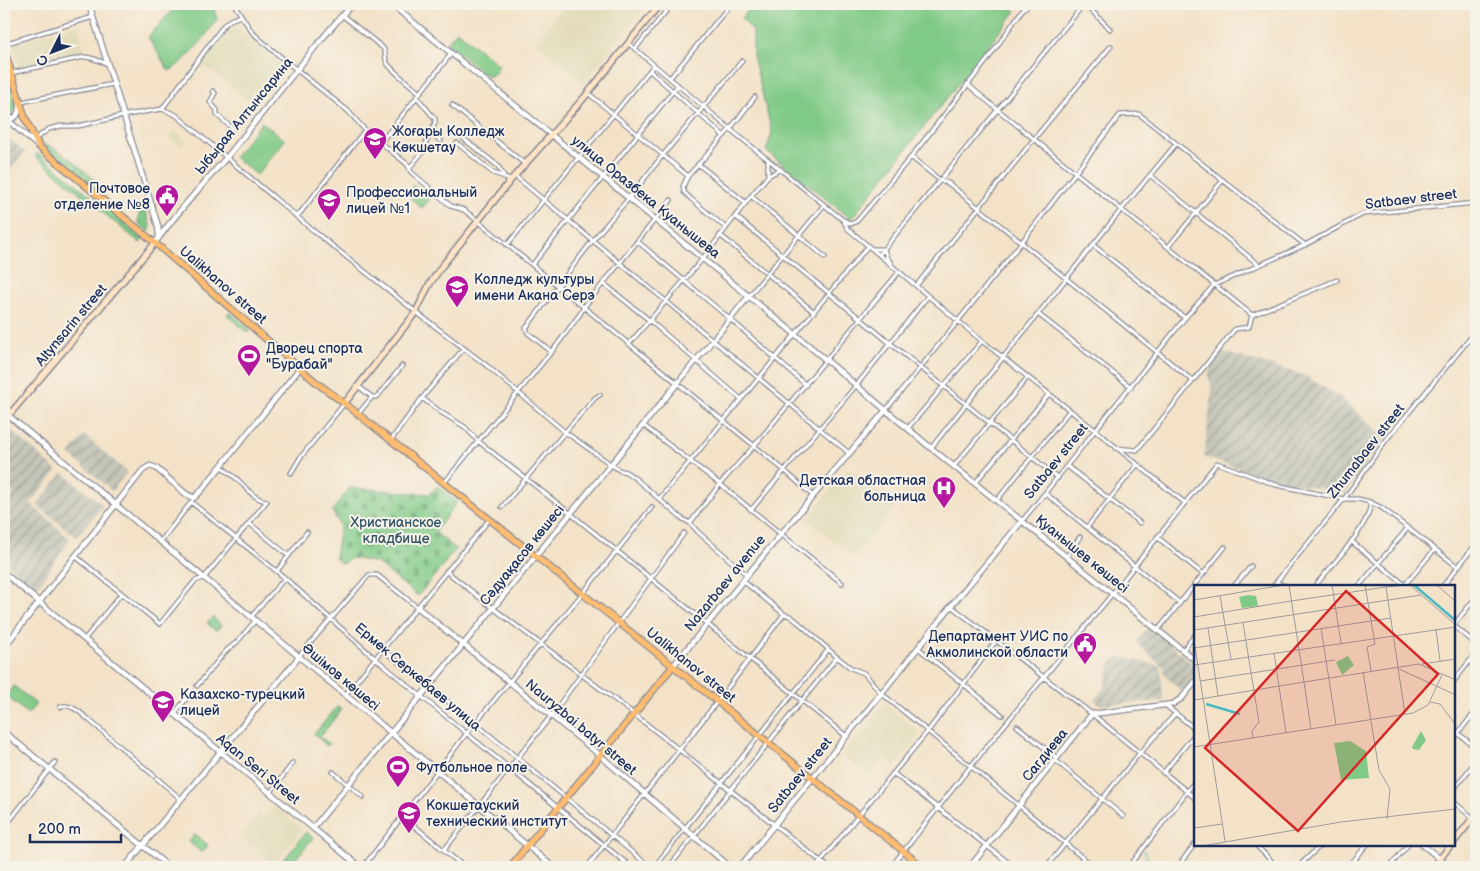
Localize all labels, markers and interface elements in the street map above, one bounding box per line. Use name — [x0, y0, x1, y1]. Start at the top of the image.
north arrow — [28, 28, 78, 78]
text: С — [33, 51, 52, 70]
street label: Ыбырая Алтынсарина — [191, 53, 297, 178]
place label: Жоғары Колледж Көкшетау — [392, 123, 505, 156]
school or university icon: Жоғары Колледж Көкшетау — [362, 126, 388, 160]
street label: улица Оразбека Куанышева — [568, 132, 724, 263]
place label: Почтовое отделение №8 — [54, 180, 150, 213]
public building icon: Почтовое отделение №8 — [154, 183, 180, 217]
place label: Профессиональный лицей №1 — [346, 184, 477, 217]
street label: Satbaev street — [1364, 185, 1458, 213]
school or university icon: Профессиональный лицей №1 — [316, 187, 342, 221]
street label: Ualikhanov street — [176, 242, 271, 328]
place label: Колледж культуры имени Акана Серэ — [474, 271, 595, 304]
school or university icon: Колледж культуры имени Акана Серэ — [444, 274, 470, 308]
street label: Altynsarin street — [32, 280, 111, 370]
place label: Дворец спорта "Бурабай" — [266, 340, 363, 373]
sports icon: Дворец спорта "Бурабай" — [236, 343, 262, 377]
street label: Zhumabaev street — [1323, 400, 1409, 502]
street label: Satbaev street — [1020, 419, 1092, 502]
place label: Детская областная больница — [800, 472, 927, 505]
hospital icon: Детская областная больница — [931, 475, 957, 509]
street label: Сәдуақасов көшесі — [476, 501, 568, 609]
street label: Қуанышев көшесі — [1032, 511, 1132, 597]
park label: Христианское кладбище — [351, 514, 442, 547]
street label: Nazarbaev avenue — [681, 531, 769, 635]
inset map — [1194, 585, 1455, 846]
street label: Ермек Серкебаев улица — [352, 619, 485, 735]
street label: Ualikhanov street — [643, 624, 740, 707]
place label: Департамент УИС по Акмолинской области — [925, 628, 1068, 661]
public building icon: Департамент УИС по Акмолинской области — [1072, 631, 1098, 665]
street label: Әшімов көшесі — [299, 640, 383, 714]
street label: Nauryzbai batyr street — [522, 675, 641, 779]
place label: Казахско-турецкий лицей — [180, 686, 305, 719]
school or university icon: Казахско-турецкий лицей — [150, 689, 176, 723]
street label: Сагдиева — [1019, 725, 1072, 785]
street label: Aqan Seri Street — [213, 730, 304, 808]
street label: Satbaev street — [764, 733, 836, 816]
sports icon: Футбольное поле — [385, 754, 411, 788]
place label: Футбольное поле — [416, 759, 528, 776]
place label: Кокшетауский технический институт — [426, 797, 568, 830]
school or university icon: Кокшетауский технический институт — [396, 800, 422, 834]
scale bar — [30, 811, 121, 843]
text: 200 m — [38, 820, 81, 839]

